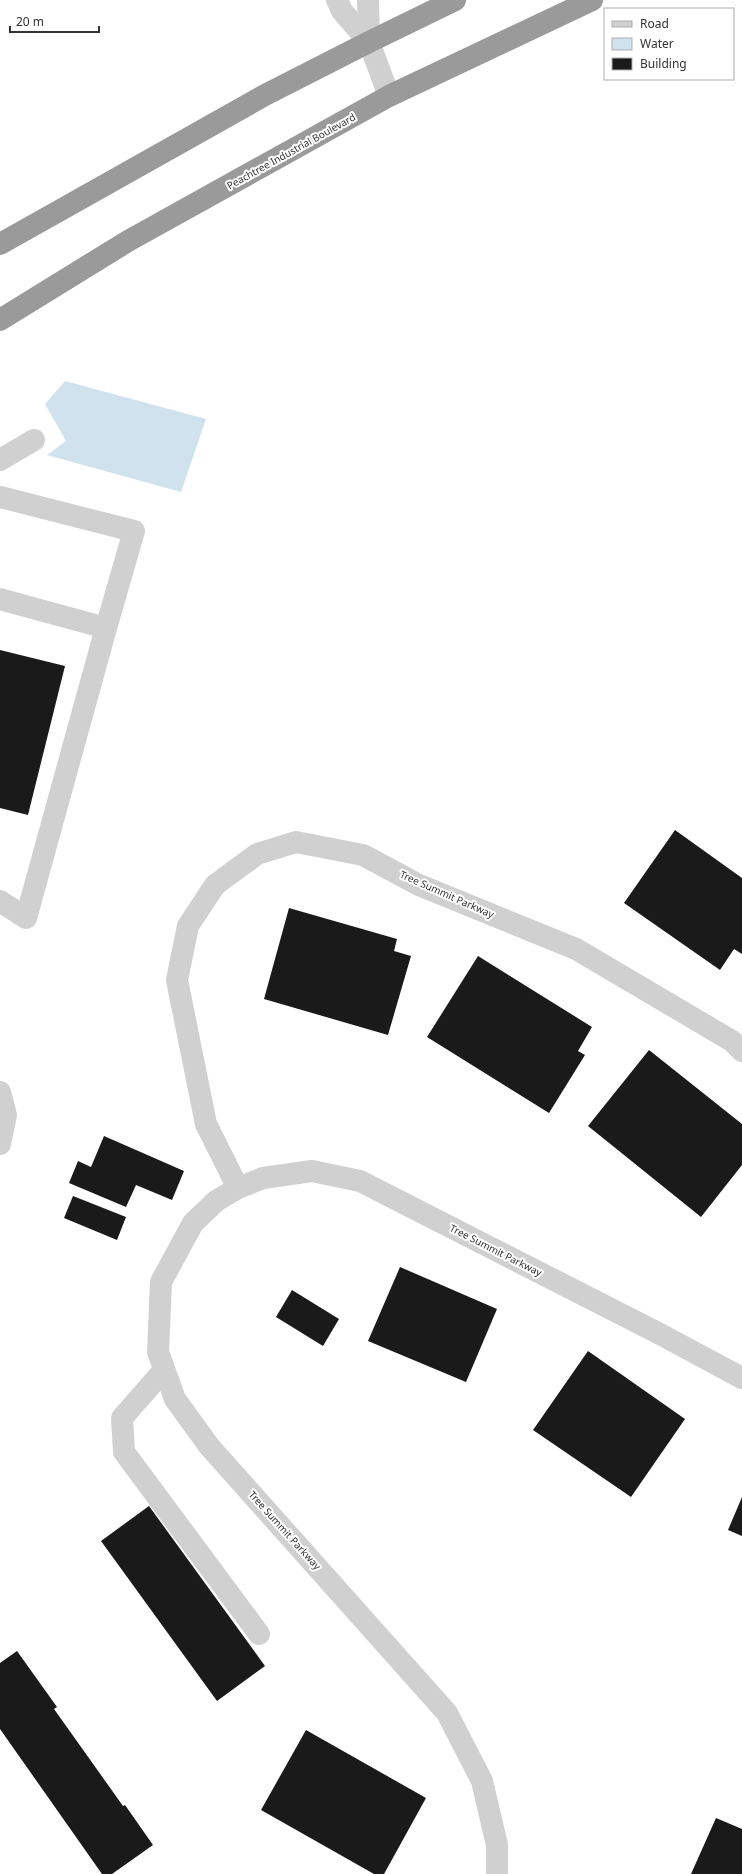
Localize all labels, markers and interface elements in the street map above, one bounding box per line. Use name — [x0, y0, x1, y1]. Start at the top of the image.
scale bar — [10, 8, 99, 34]
legend — [604, 8, 734, 80]
text: 20 m — [16, 13, 44, 30]
text: Road — [640, 15, 669, 32]
text: Water — [640, 35, 674, 52]
text: Building — [640, 55, 687, 72]
street label: Peachtree Industrial Boulevard — [224, 110, 358, 192]
street label: Tree Summit Parkway — [398, 867, 497, 921]
street label: Tree Summit Parkway — [447, 1221, 545, 1280]
street label: Tree Summit Parkway — [246, 1488, 325, 1573]

